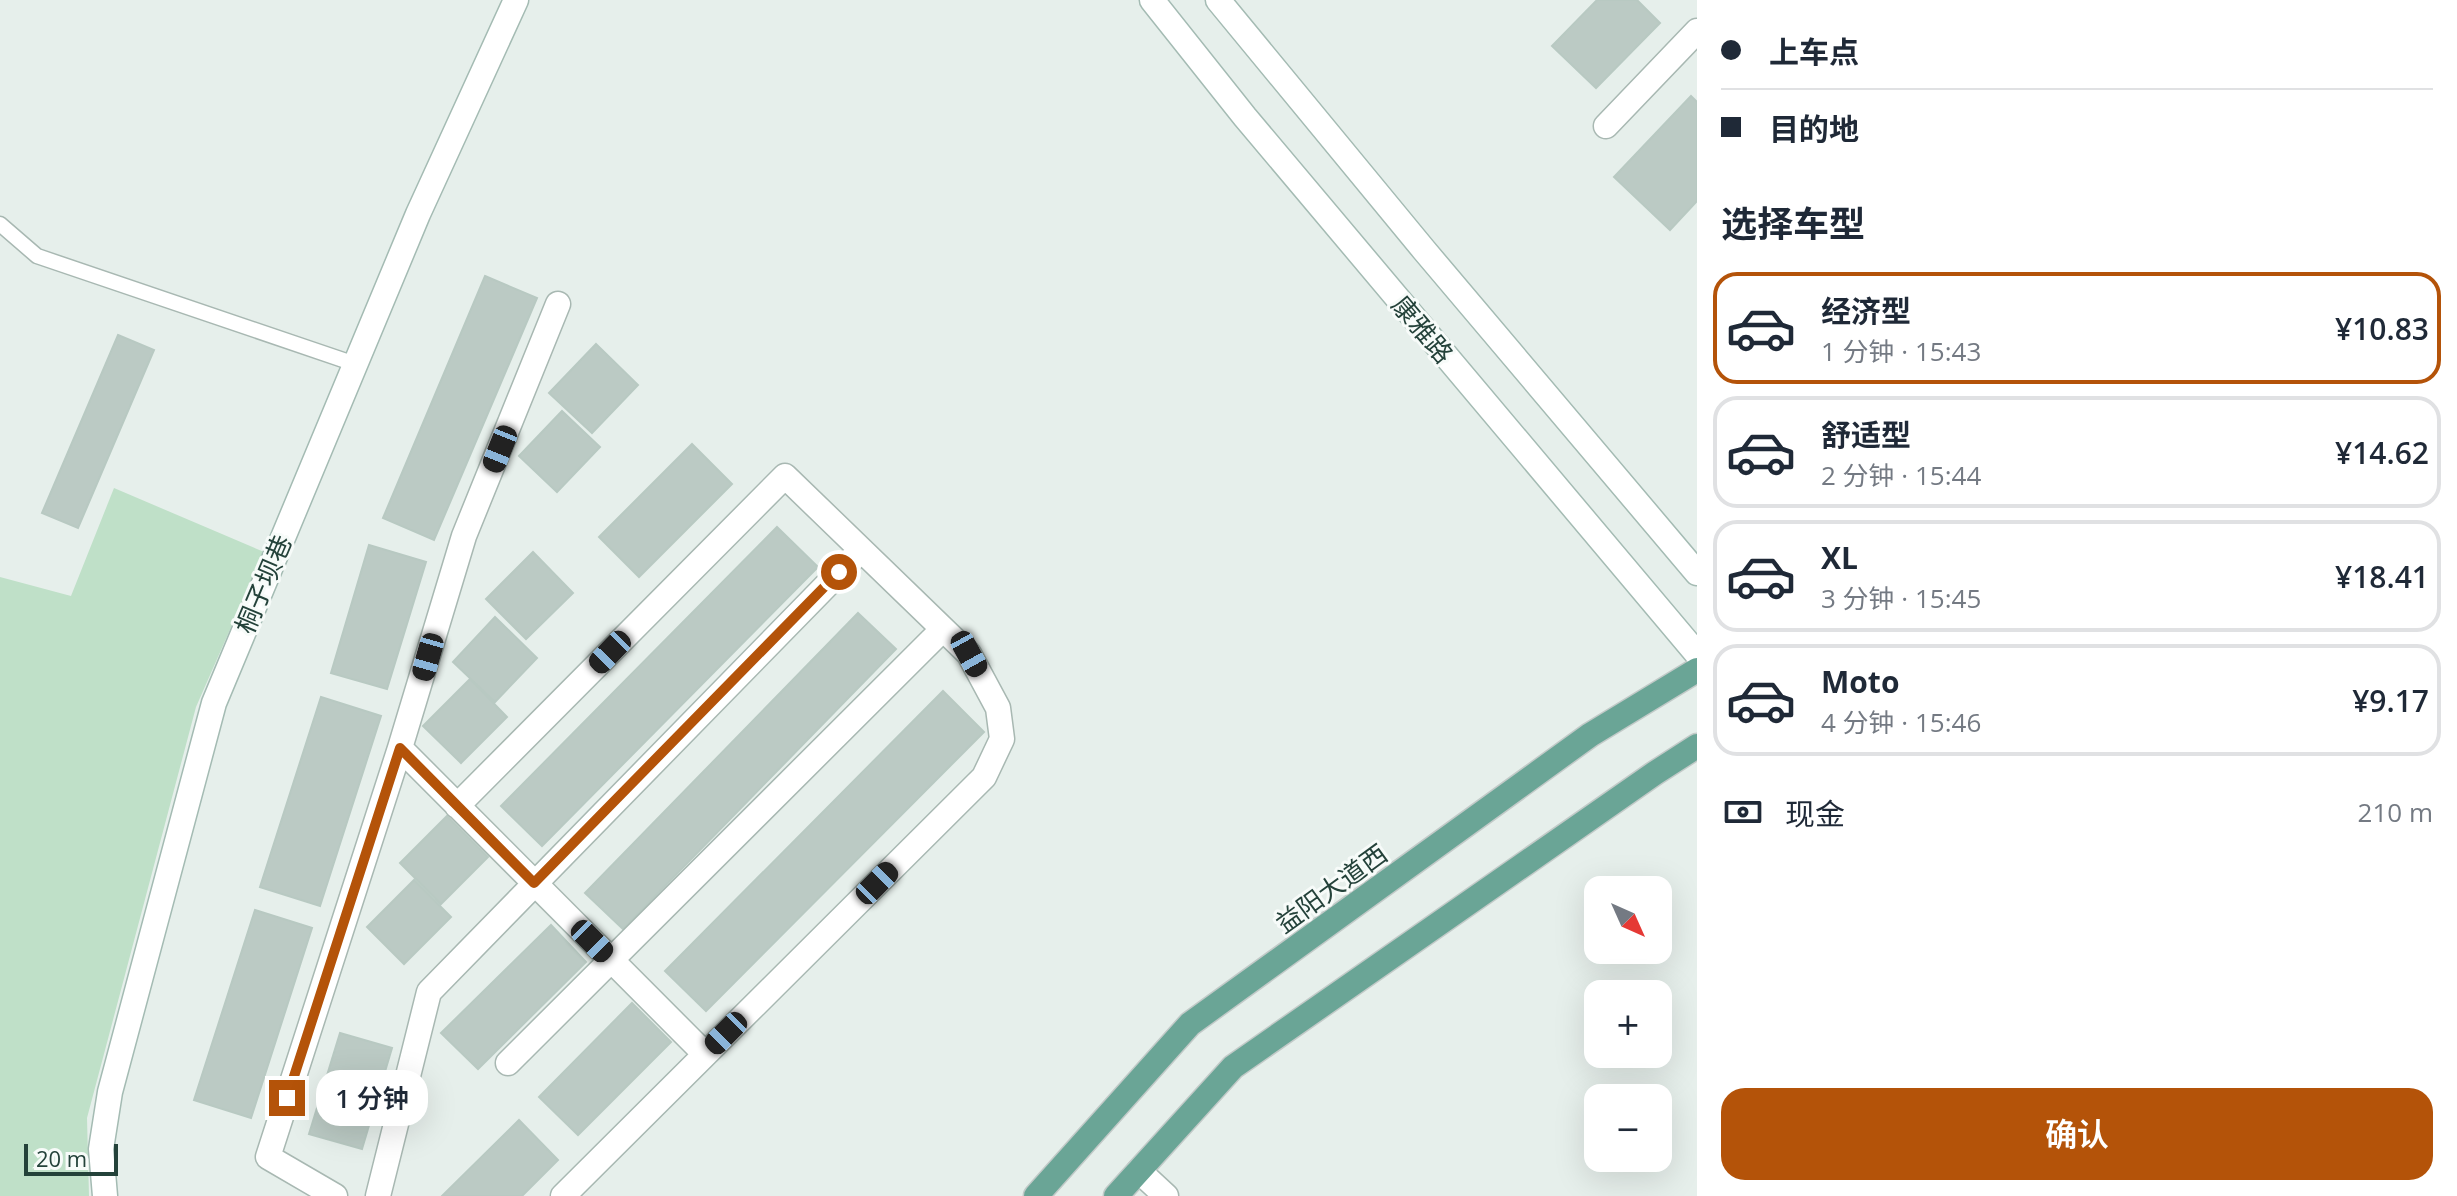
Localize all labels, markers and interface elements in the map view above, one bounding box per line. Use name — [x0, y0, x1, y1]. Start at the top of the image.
text: 上车点 — [1769, 31, 1859, 72]
text: 目的地 — [1769, 108, 1859, 149]
text: 选择车型 — [1721, 199, 1865, 248]
street label: 康雅路 — [1384, 288, 1462, 370]
text: 经济型 — [1821, 290, 1911, 331]
icon: car — [1725, 292, 1797, 364]
text: ¥10.83 — [2335, 308, 2429, 349]
text: 1 分钟 · 15:43 — [1821, 333, 1981, 369]
text: 舒适型 — [1821, 414, 1911, 455]
icon: car — [1725, 416, 1797, 488]
car — [480, 422, 520, 476]
text: ¥14.62 — [2335, 432, 2429, 473]
text: 2 分钟 · 15:44 — [1821, 457, 1981, 493]
street label: 桐子坝巷 — [226, 529, 300, 639]
text: XL — [1821, 537, 1858, 578]
icon: car — [1725, 540, 1797, 612]
route start — [821, 554, 857, 590]
text: ¥18.41 — [2335, 556, 2429, 597]
text: 3 分钟 · 15:45 — [1821, 580, 1981, 616]
car — [585, 626, 635, 678]
car — [947, 627, 991, 681]
car — [410, 631, 446, 683]
text: Moto — [1821, 661, 1899, 702]
icon: car — [1725, 664, 1797, 736]
text: ¥9.17 — [2352, 680, 2429, 721]
text: 4 分钟 · 15:46 — [1821, 704, 1981, 740]
icon: cash — [1721, 790, 1765, 834]
text: 现金 — [1785, 793, 1845, 834]
text: 210 m — [2358, 794, 2433, 830]
street label: 益阳大道西 — [1268, 835, 1394, 941]
car — [852, 858, 902, 908]
north arrow — [1584, 876, 1672, 964]
map controls — [1584, 876, 1672, 1172]
car — [567, 916, 617, 966]
button: + — [1584, 980, 1672, 1068]
car — [701, 1008, 751, 1058]
callout: 1 分钟 — [315, 1070, 427, 1126]
route end — [269, 1080, 305, 1116]
text: 1 分钟 — [335, 1080, 409, 1116]
button: − — [1584, 1084, 1672, 1172]
button: 确认 — [1721, 1088, 2433, 1180]
scale bar — [24, 1140, 118, 1176]
text: 20 m — [36, 1143, 87, 1173]

